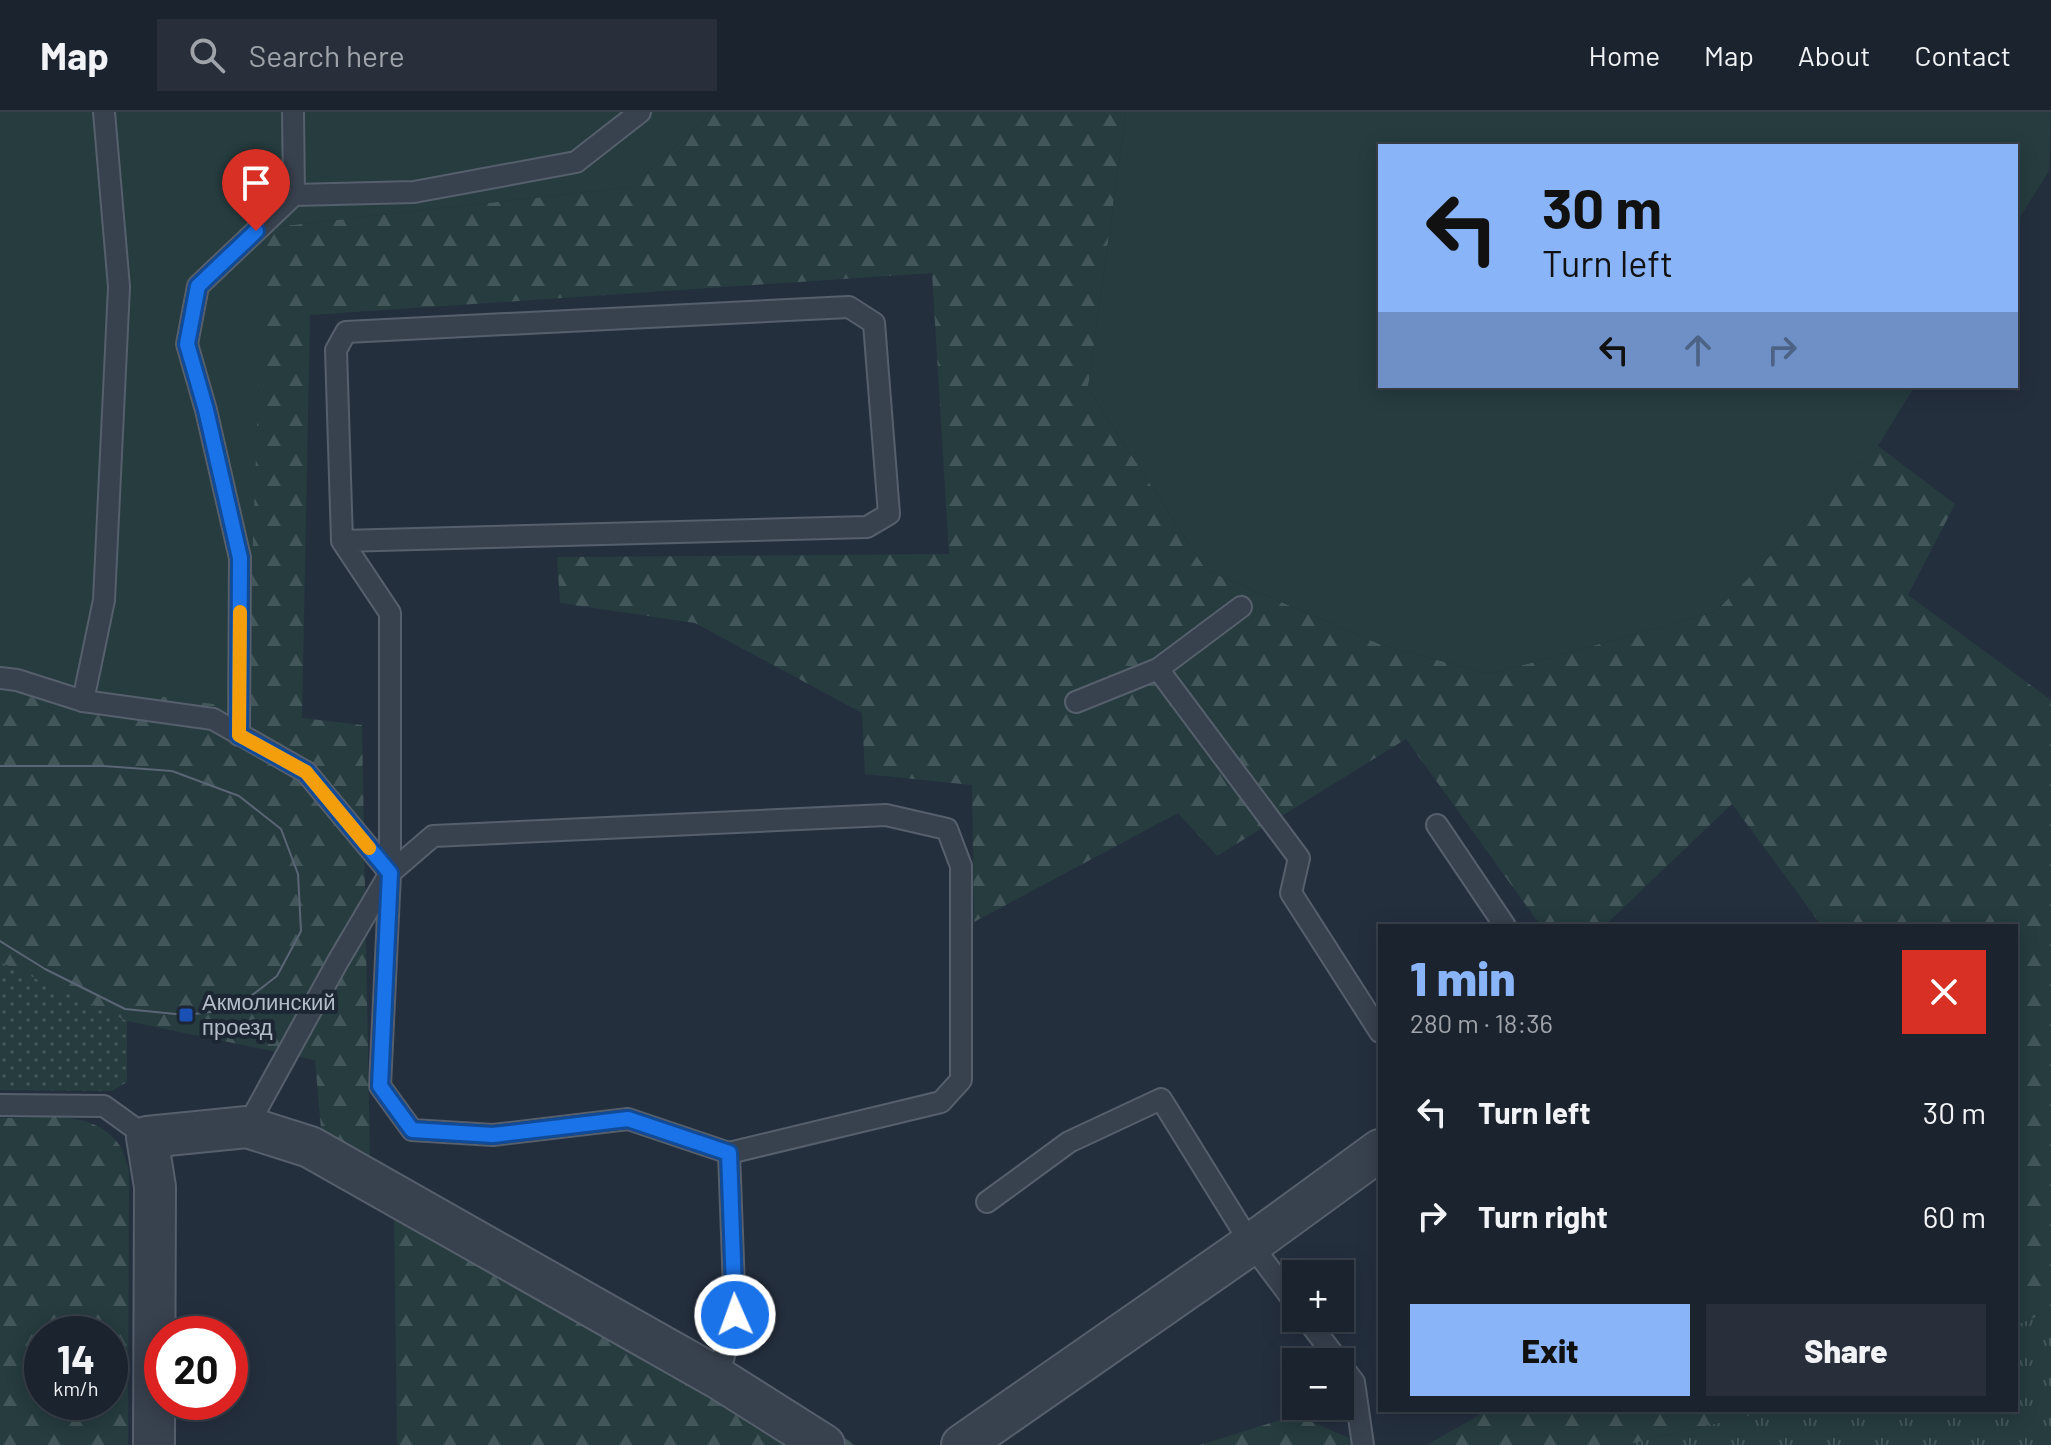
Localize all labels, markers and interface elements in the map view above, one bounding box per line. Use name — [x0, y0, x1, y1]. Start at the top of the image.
search box — [157, 19, 717, 91]
text: Map — [40, 32, 109, 78]
icon: search — [185, 33, 229, 77]
text: Search here — [249, 37, 405, 73]
text: Home — [1589, 38, 1660, 72]
text: Map — [1704, 38, 1754, 72]
text: About — [1798, 38, 1870, 72]
text: Contact — [1914, 38, 2011, 72]
pin — [222, 149, 290, 231]
icon: arrive — [234, 161, 278, 205]
text: 30 m — [1542, 173, 1662, 240]
icon: left — [1410, 176, 1514, 280]
text: Turn left — [1542, 241, 1673, 284]
icon: left — [1592, 328, 1636, 372]
icon: ahead — [1676, 328, 1720, 372]
icon: right — [1760, 328, 1804, 372]
text: 1 min — [1410, 948, 1516, 1006]
button: close — [1902, 950, 1986, 1034]
place label: Акмолинский проезд — [202, 988, 336, 1040]
marker: Акмолинский проезд — [177, 1006, 195, 1024]
text: 280 m · 18:36 — [1410, 1007, 1553, 1038]
icon: left — [1410, 1090, 1454, 1134]
text: Turn left — [1478, 1094, 1591, 1130]
text: 30 m — [1923, 1094, 1986, 1130]
icon: right — [1410, 1194, 1454, 1238]
text: Turn right — [1478, 1198, 1608, 1234]
text: 60 m — [1923, 1198, 1986, 1234]
map controls — [1282, 1260, 1354, 1420]
button: + — [1282, 1260, 1354, 1332]
position arrow — [693, 1273, 777, 1357]
button: Exit — [1410, 1304, 1690, 1396]
button: Share — [1706, 1304, 1986, 1396]
speed limit sign: 20 — [144, 1316, 248, 1420]
text: 14 — [57, 1334, 95, 1382]
button: − — [1282, 1348, 1354, 1420]
text: km/h — [53, 1376, 99, 1400]

